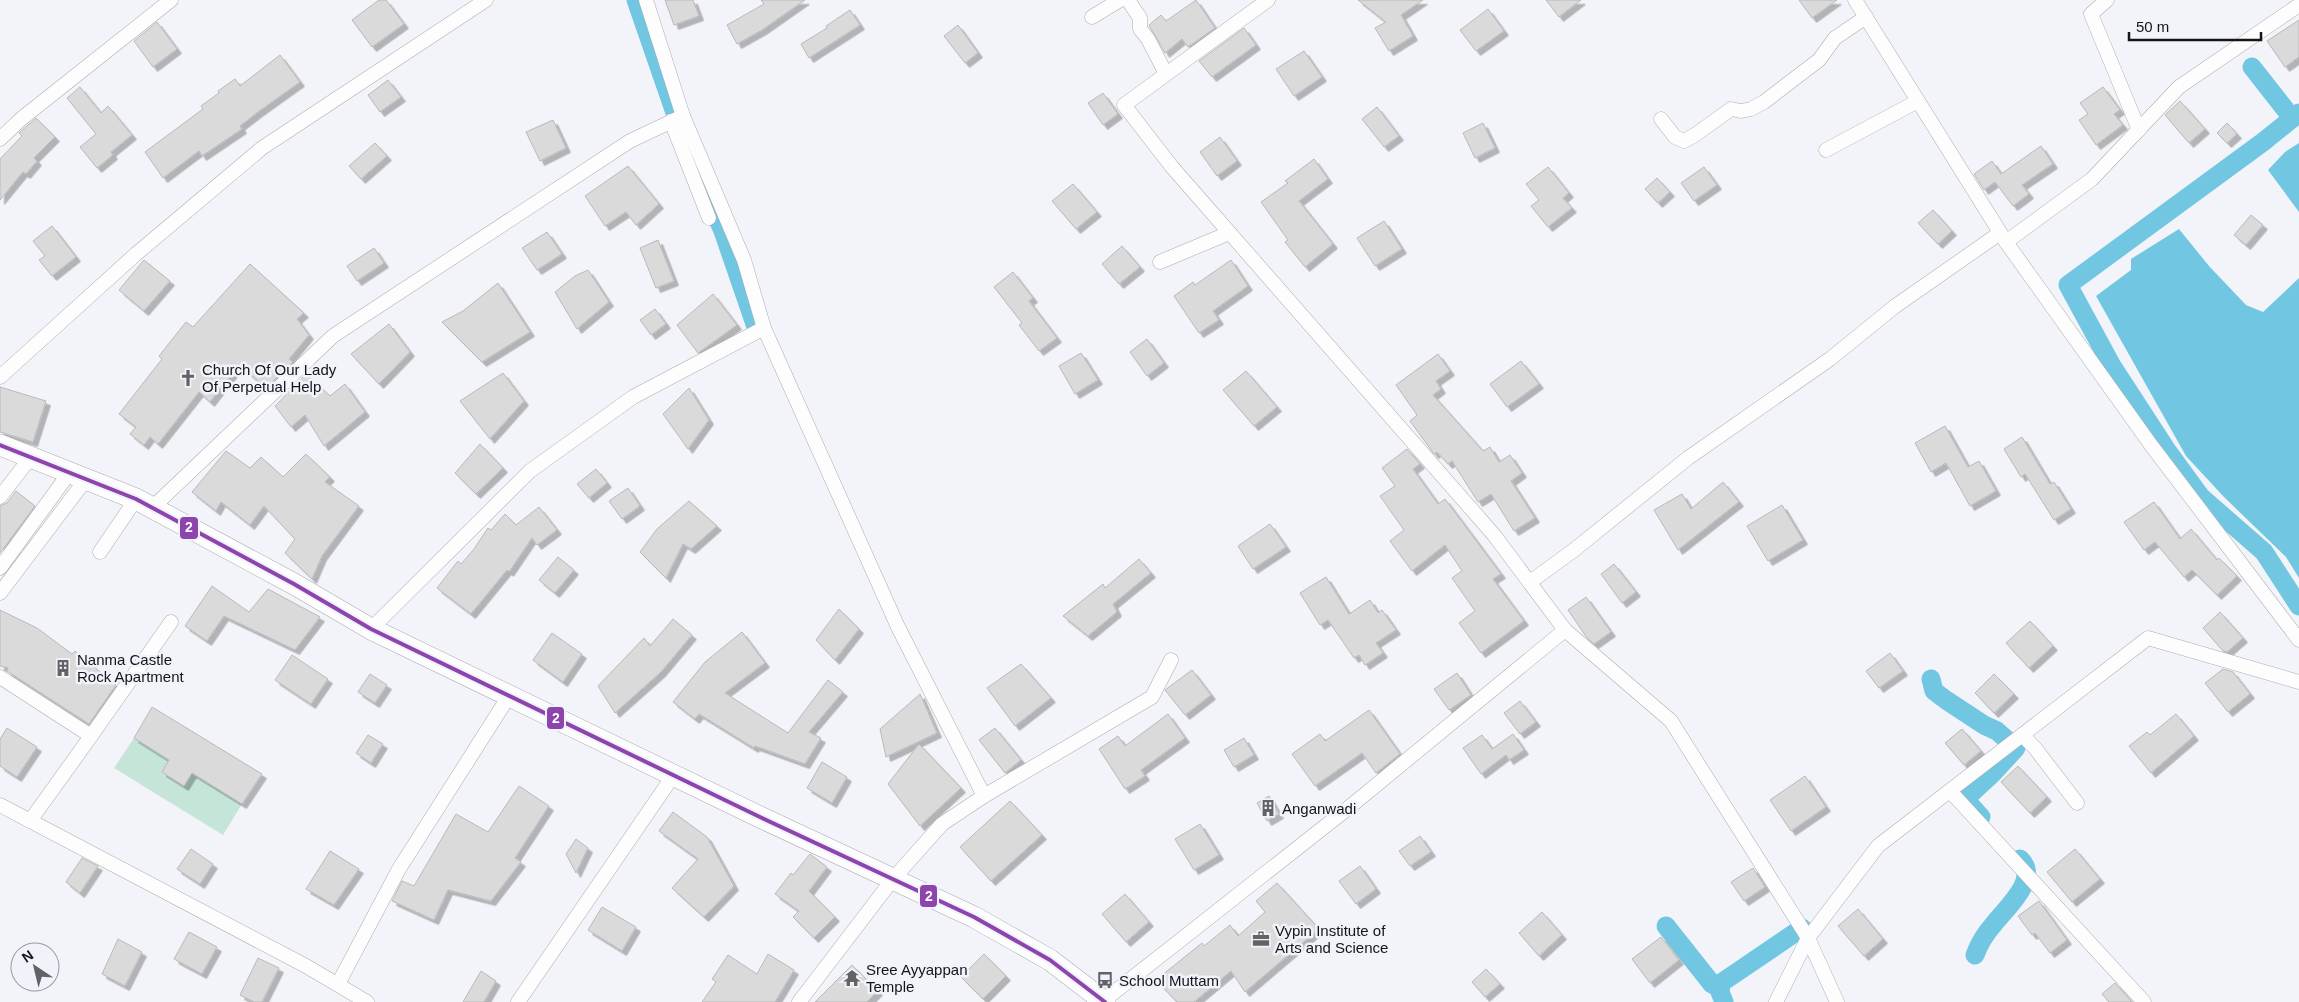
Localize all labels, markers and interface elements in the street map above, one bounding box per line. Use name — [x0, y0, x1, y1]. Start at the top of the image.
scale bar — [2129, 10, 2262, 42]
text: 50 m — [2136, 18, 2169, 35]
place label: Church Of Our Lady Of Perpetual Help — [202, 361, 337, 395]
church icon: Church Of Our Lady Of Perpetual Help — [178, 368, 198, 388]
line badge: 2 — [179, 516, 199, 540]
text: 2 — [185, 519, 193, 535]
place label: Nanma Castle Rock Apartment — [77, 651, 185, 685]
building icon: Nanma Castle Rock Apartment — [53, 658, 73, 678]
line badge: 2 — [546, 706, 565, 730]
text: 2 — [552, 710, 560, 726]
building icon: Anganwadi — [1258, 798, 1278, 818]
place label: Anganwadi — [1282, 800, 1356, 817]
line badge: 2 — [919, 884, 938, 908]
text: 2 — [925, 888, 933, 904]
place label: Vypin Institute of Arts and Science — [1275, 922, 1388, 956]
office icon: Vypin Institute of Arts and Science — [1251, 929, 1271, 949]
north arrow — [10, 942, 60, 992]
text: N — [19, 947, 36, 966]
place label: Sree Ayyappan Temple — [866, 961, 967, 995]
temple icon: Sree Ayyappan Temple — [842, 968, 862, 988]
bus stop icon: School Muttam — [1095, 970, 1115, 990]
place label: School Muttam — [1119, 972, 1219, 989]

